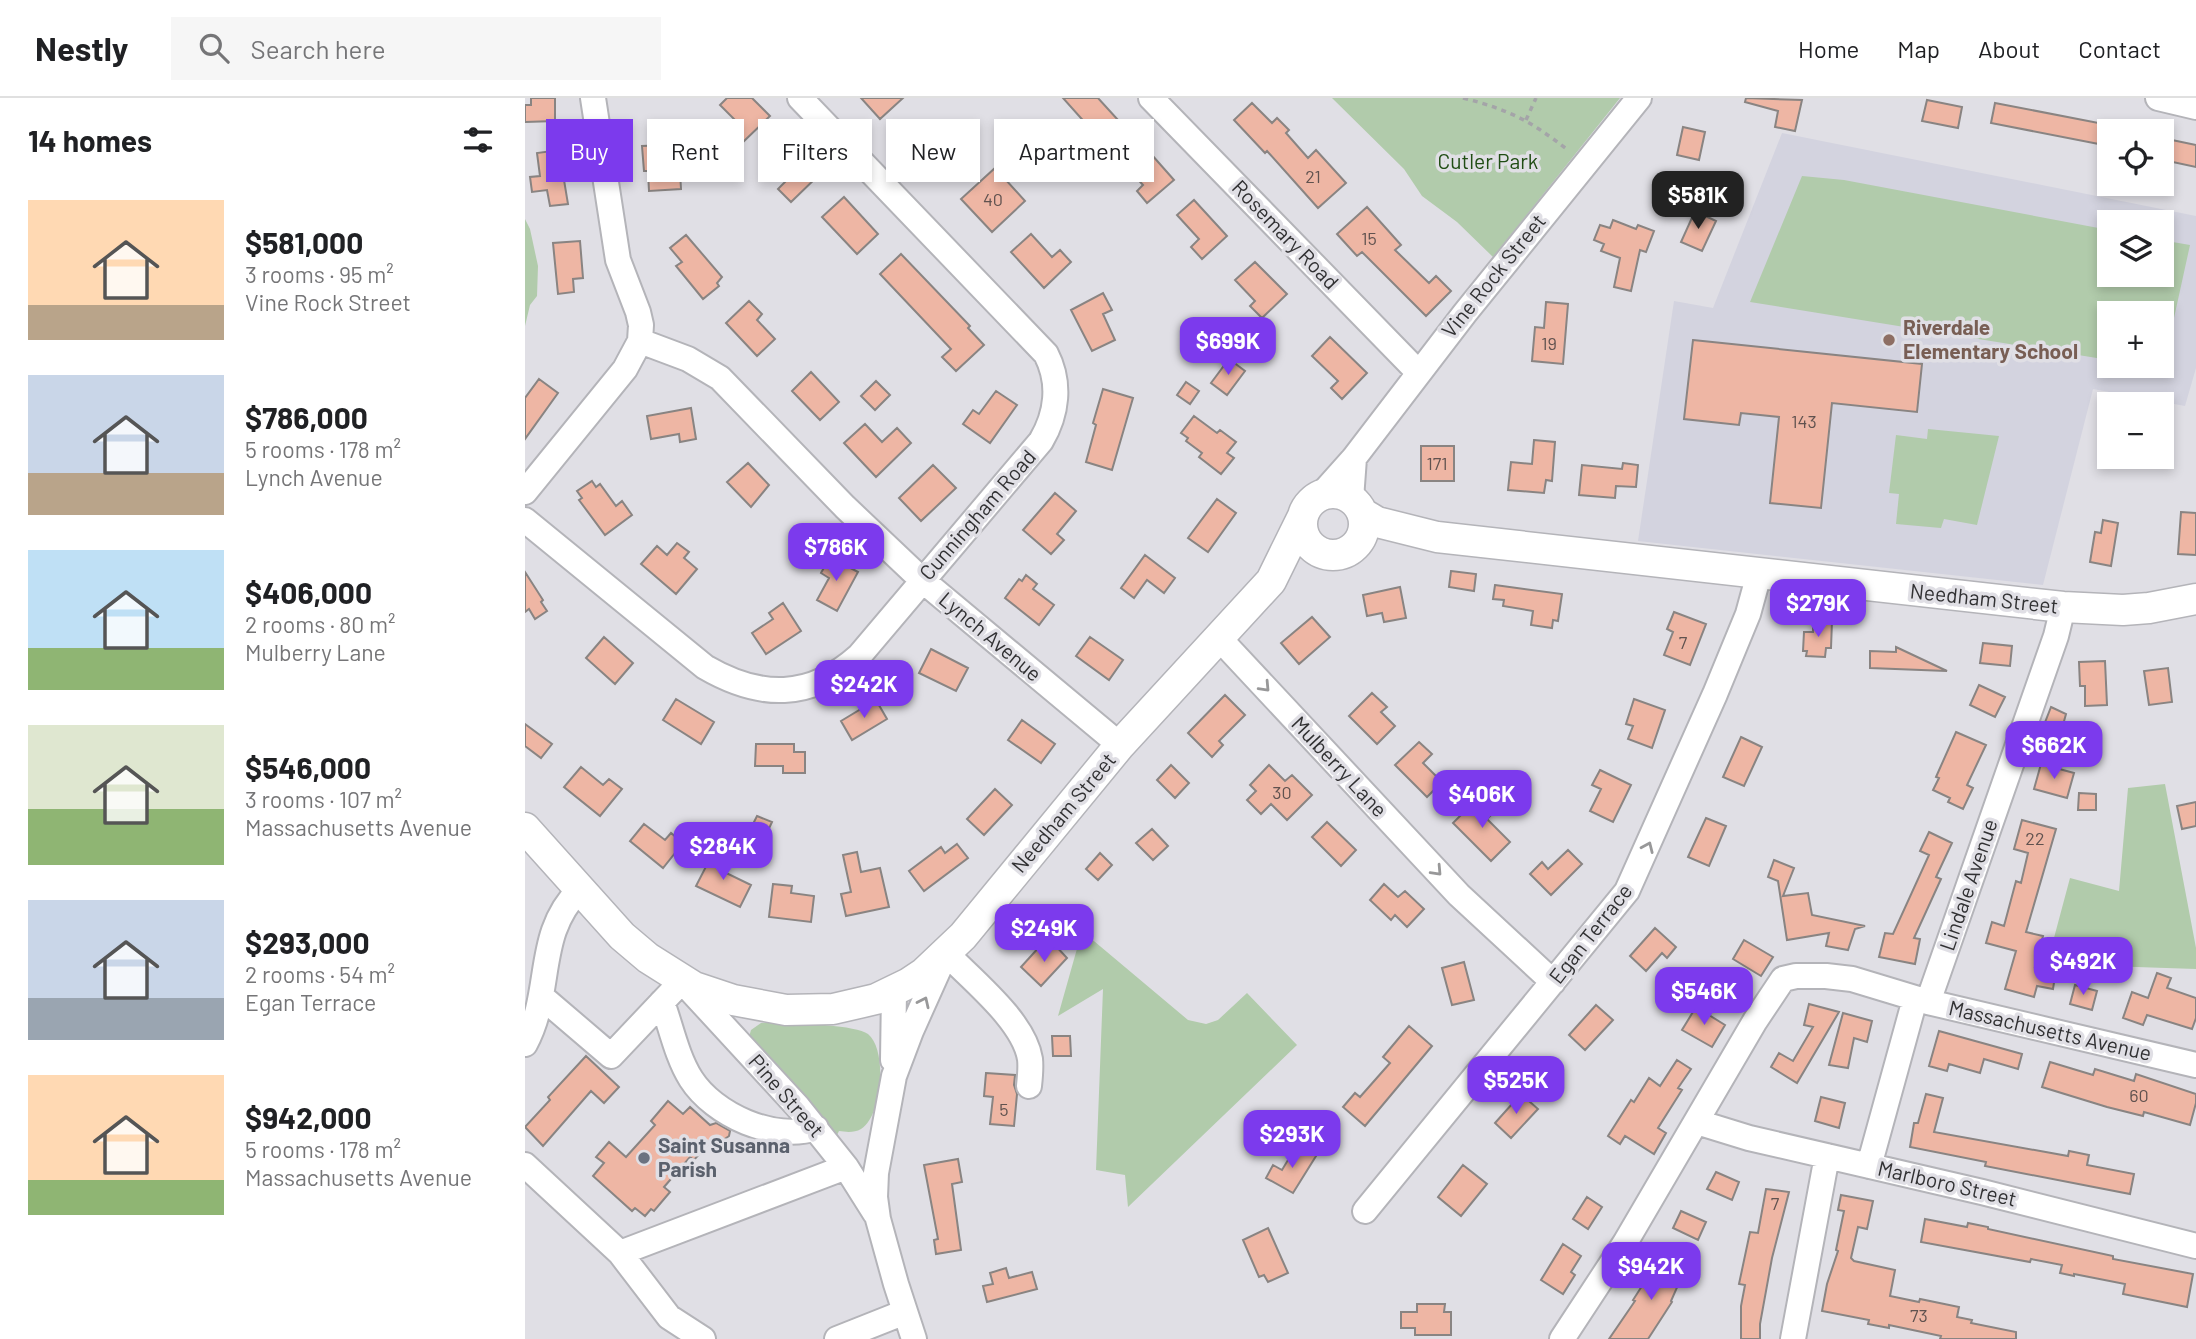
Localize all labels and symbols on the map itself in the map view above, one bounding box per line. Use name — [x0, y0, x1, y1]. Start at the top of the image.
park label: Cutler Park — [1438, 148, 1538, 173]
house number: 21 — [1305, 165, 1321, 187]
pin: $581K — [1649, 172, 1747, 231]
street label: Rosemary Road — [1228, 174, 1344, 294]
house number: 40 — [983, 188, 1003, 210]
street label: Vine Rock Street — [1435, 208, 1550, 342]
house number: 15 — [1361, 227, 1377, 249]
place label: Riverdale Elementary School — [1903, 314, 2078, 363]
pin: $699K — [1179, 317, 1277, 377]
house number: 19 — [1541, 332, 1557, 354]
marker: Riverdale Elementary School — [1881, 332, 1897, 348]
house number: 143 — [1791, 410, 1817, 432]
street label: Cunningham Road — [913, 444, 1040, 584]
house number: 171 — [1426, 452, 1448, 474]
pin: $786K — [787, 524, 885, 583]
street label: Needham Street — [1909, 577, 2060, 618]
pin: $279K — [1769, 580, 1867, 639]
street label: Lynch Avenue — [935, 586, 1047, 686]
house number: 7 — [1679, 631, 1688, 653]
pin: $242K — [815, 660, 913, 720]
one-way arrow — [1256, 679, 1269, 692]
street label: Mulberry Lane — [1287, 710, 1393, 821]
pin: $662K — [2005, 722, 2103, 781]
street label: Needham Street — [1005, 747, 1120, 877]
pin: $406K — [1433, 770, 1531, 830]
house number: 30 — [1272, 781, 1292, 803]
street label: Lindale Avenue — [1933, 815, 2002, 954]
pin: $284K — [674, 822, 772, 882]
house number: 22 — [2025, 827, 2045, 849]
one-way arrow — [1640, 841, 1654, 854]
one-way arrow — [1428, 863, 1441, 876]
street label: Egan Terrace — [1543, 878, 1637, 988]
pin: $249K — [995, 904, 1093, 964]
pin: $492K — [2034, 937, 2132, 997]
pin: $546K — [1655, 968, 1753, 1027]
street label: Massachusetts Avenue — [1947, 994, 2154, 1065]
one-way arrow — [916, 997, 930, 1009]
street label: Pine Street — [744, 1048, 830, 1142]
pin: $525K — [1467, 1056, 1565, 1116]
house number: 60 — [2129, 1084, 2149, 1106]
house number: 5 — [999, 1098, 1009, 1120]
pin: $293K — [1243, 1110, 1341, 1170]
place label: Saint Susanna Parish — [658, 1132, 790, 1181]
marker: Saint Susanna Parish — [636, 1150, 652, 1166]
street label: Marlboro Street — [1876, 1154, 2019, 1211]
house number: 7 — [1771, 1192, 1780, 1214]
pin: $942K — [1602, 1242, 1700, 1302]
house number: 73 — [1910, 1304, 1928, 1326]

